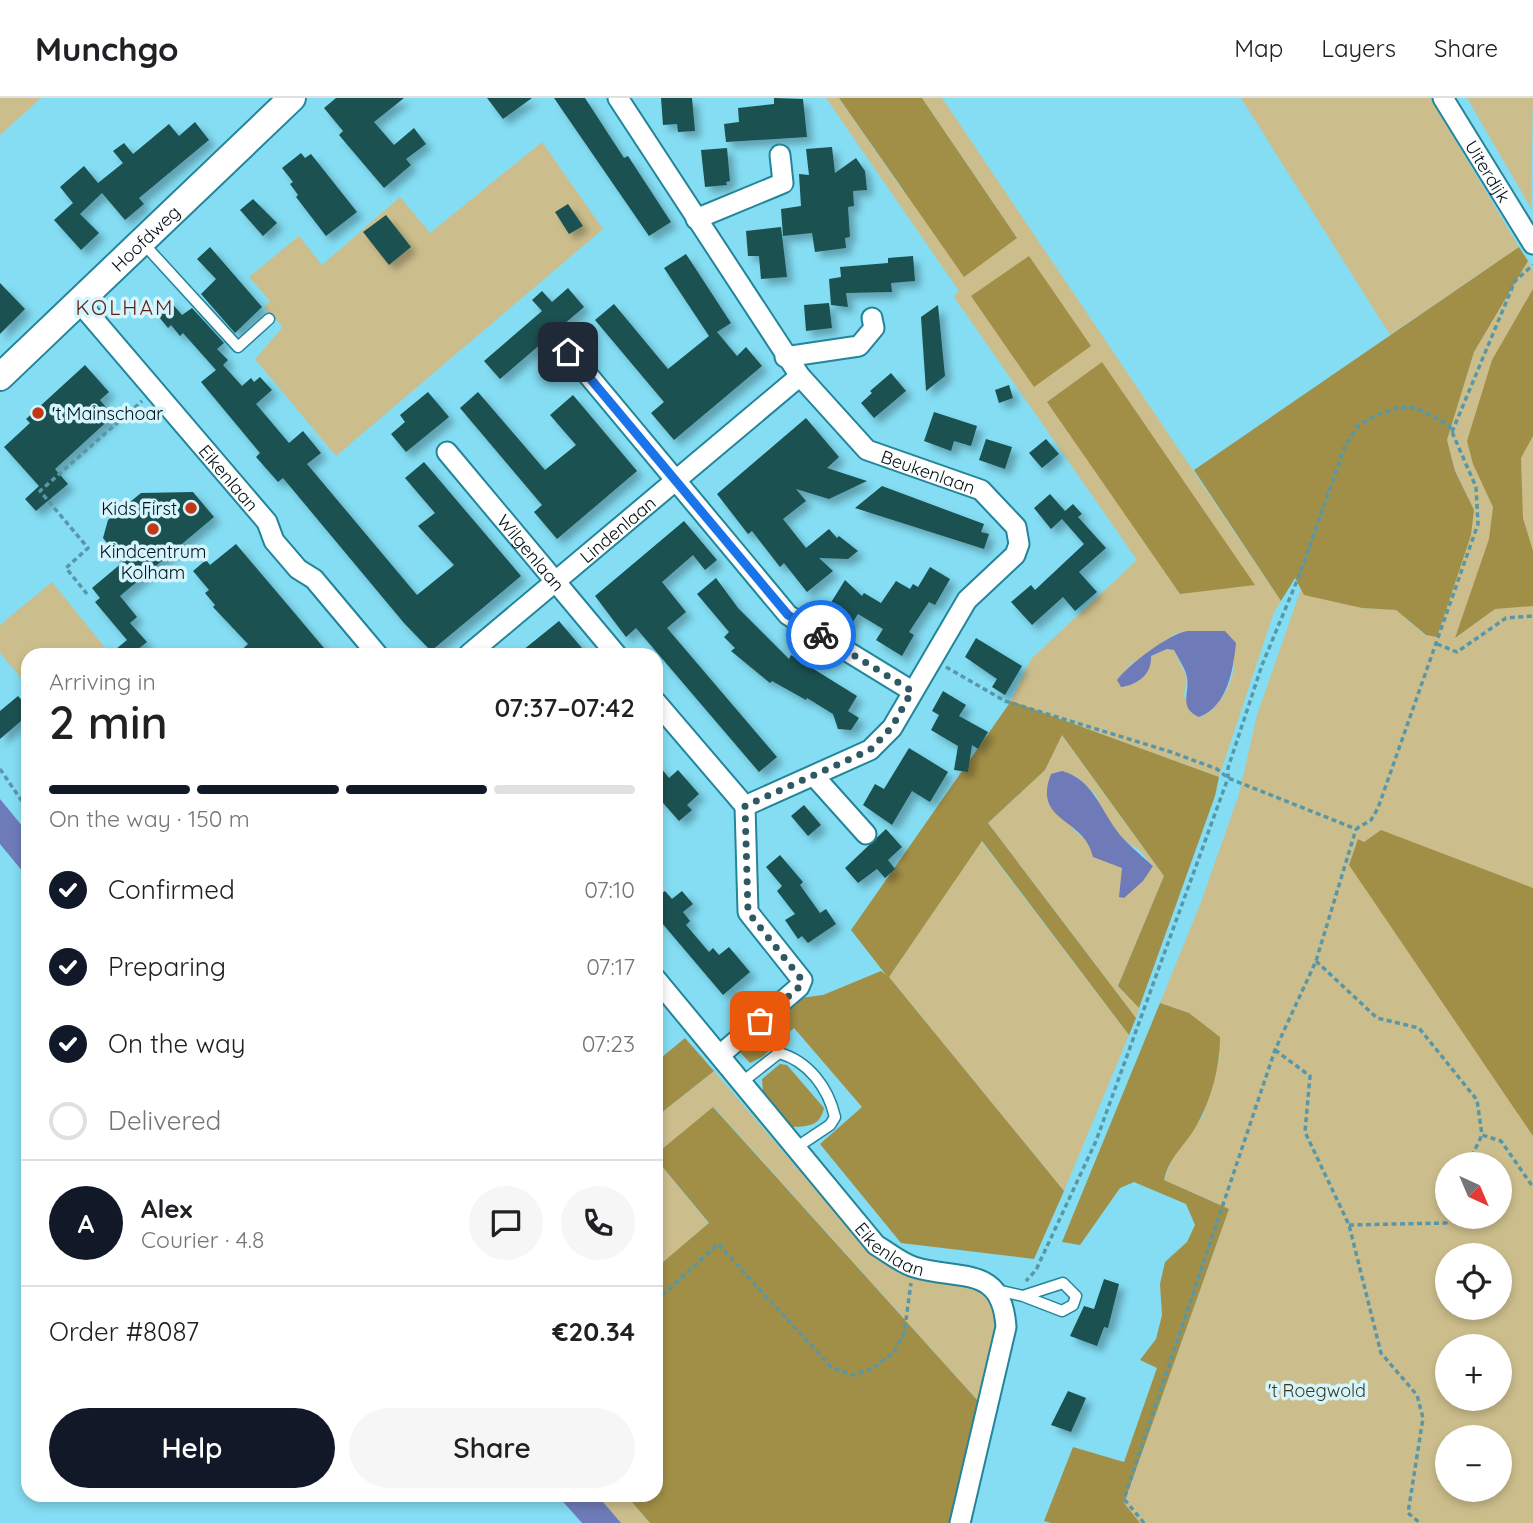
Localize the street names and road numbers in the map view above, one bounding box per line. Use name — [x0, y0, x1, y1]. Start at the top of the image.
street label: Uiterdijk — [1460, 136, 1516, 206]
street label: Hoofdweg — [106, 200, 184, 276]
street label: Eikenlaan — [194, 440, 264, 516]
street label: Beukenlaan — [878, 444, 979, 499]
street label: Lindenlaan — [575, 491, 660, 568]
street label: Wilgenlaan — [492, 509, 570, 596]
street label: Eikenlaan — [850, 1217, 927, 1281]

